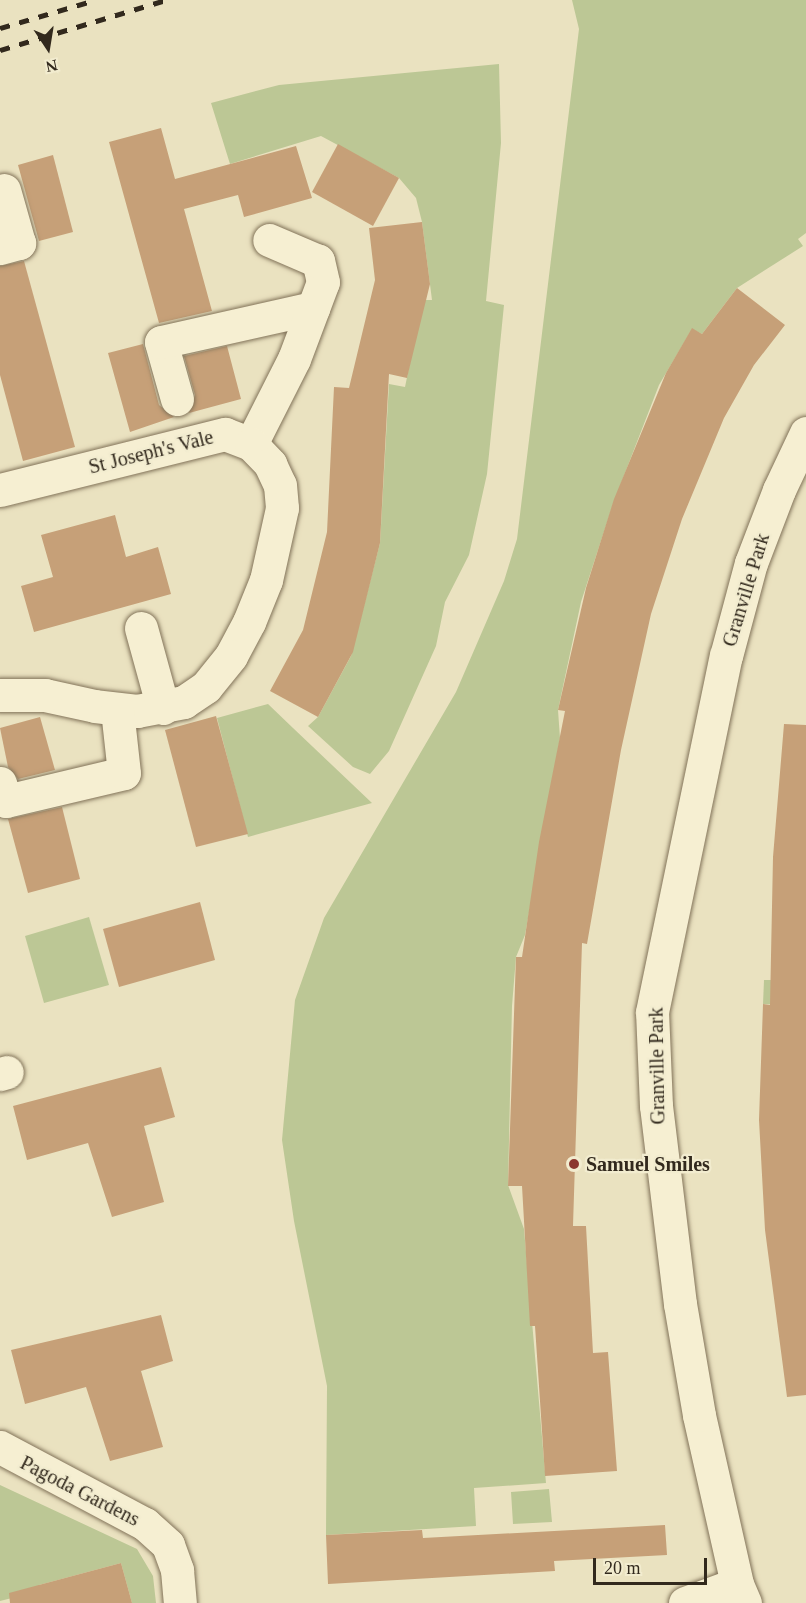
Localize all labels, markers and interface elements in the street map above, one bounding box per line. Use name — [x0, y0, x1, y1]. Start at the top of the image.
north arrow — [18, 18, 78, 78]
text: N — [44, 57, 59, 76]
street label: St Joseph's Vale — [86, 425, 216, 479]
street label: Granville Park — [717, 530, 775, 650]
street label: Granville Park — [644, 1007, 670, 1125]
place label: Samuel Smiles — [586, 1152, 710, 1176]
marker: Samuel Smiles — [567, 1157, 581, 1171]
street label: Pagoda Gardens — [16, 1451, 144, 1531]
scale bar — [596, 1546, 710, 1584]
text: 20 m — [604, 1558, 641, 1578]

